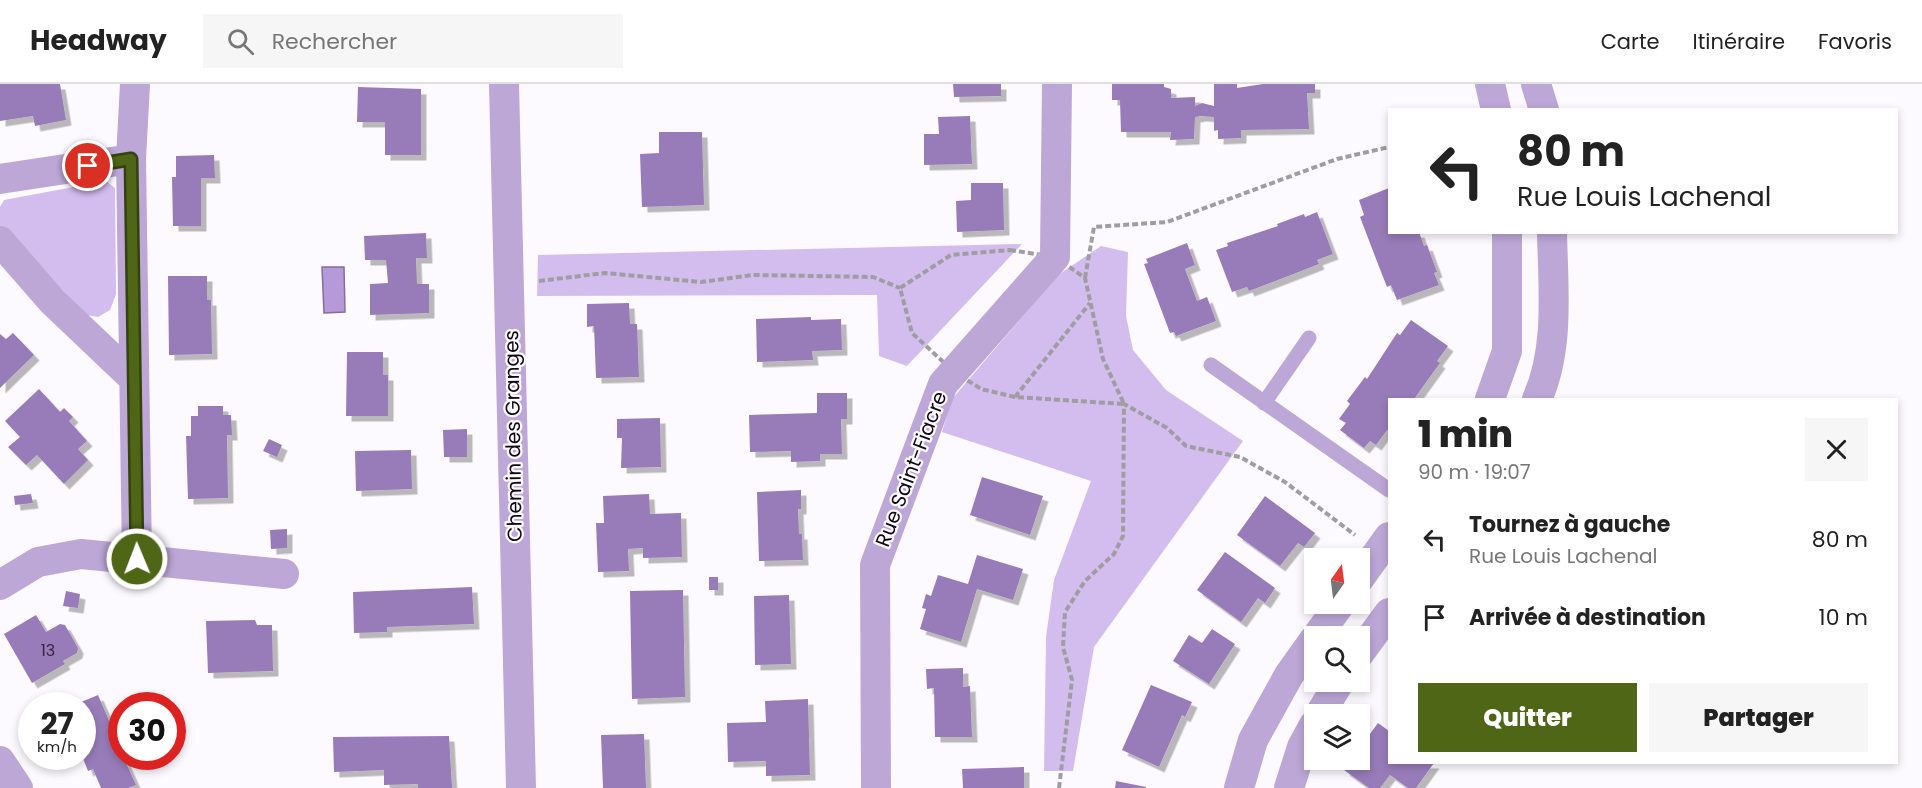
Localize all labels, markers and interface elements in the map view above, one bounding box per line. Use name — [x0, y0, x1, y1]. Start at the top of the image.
search box — [203, 14, 623, 68]
text: Headway — [30, 21, 167, 60]
icon: search — [224, 25, 257, 58]
text: Rechercher — [272, 26, 397, 57]
text: Carte — [1601, 27, 1660, 56]
text: Itinéraire — [1693, 27, 1785, 56]
text: Favoris — [1818, 27, 1892, 56]
text: 80 m — [1517, 122, 1625, 181]
icon: left — [1418, 132, 1496, 210]
pin — [62, 140, 113, 191]
icon: arrive — [71, 149, 104, 182]
text: Rue Louis Lachenal — [1517, 178, 1771, 215]
street label: Chemin des Granges — [497, 330, 529, 542]
street label: Rue Saint-Fiacre — [868, 387, 954, 551]
text: 1 min — [1418, 409, 1513, 460]
button: close — [1805, 418, 1868, 481]
text: 90 m · 19:07 — [1418, 458, 1531, 486]
text: Tournez à gauche — [1469, 509, 1670, 540]
icon: left — [1418, 523, 1451, 556]
text: 80 m — [1812, 524, 1868, 555]
position arrow — [105, 527, 169, 591]
text: Rue Louis Lachenal — [1469, 542, 1657, 570]
north arrow — [1304, 548, 1370, 614]
map controls — [1304, 548, 1370, 770]
icon: arrive — [1418, 601, 1451, 634]
text: Arrivée à destination — [1469, 602, 1706, 633]
text: 10 m — [1819, 602, 1868, 633]
button: search — [1304, 626, 1370, 692]
house number: 13 — [41, 639, 55, 662]
button: Quitter — [1418, 683, 1637, 752]
button: Partager — [1649, 683, 1868, 752]
speed limit sign: 30 — [108, 692, 186, 770]
text: 27 — [40, 702, 74, 745]
button: layers — [1304, 704, 1370, 770]
text: km/h — [37, 736, 77, 757]

